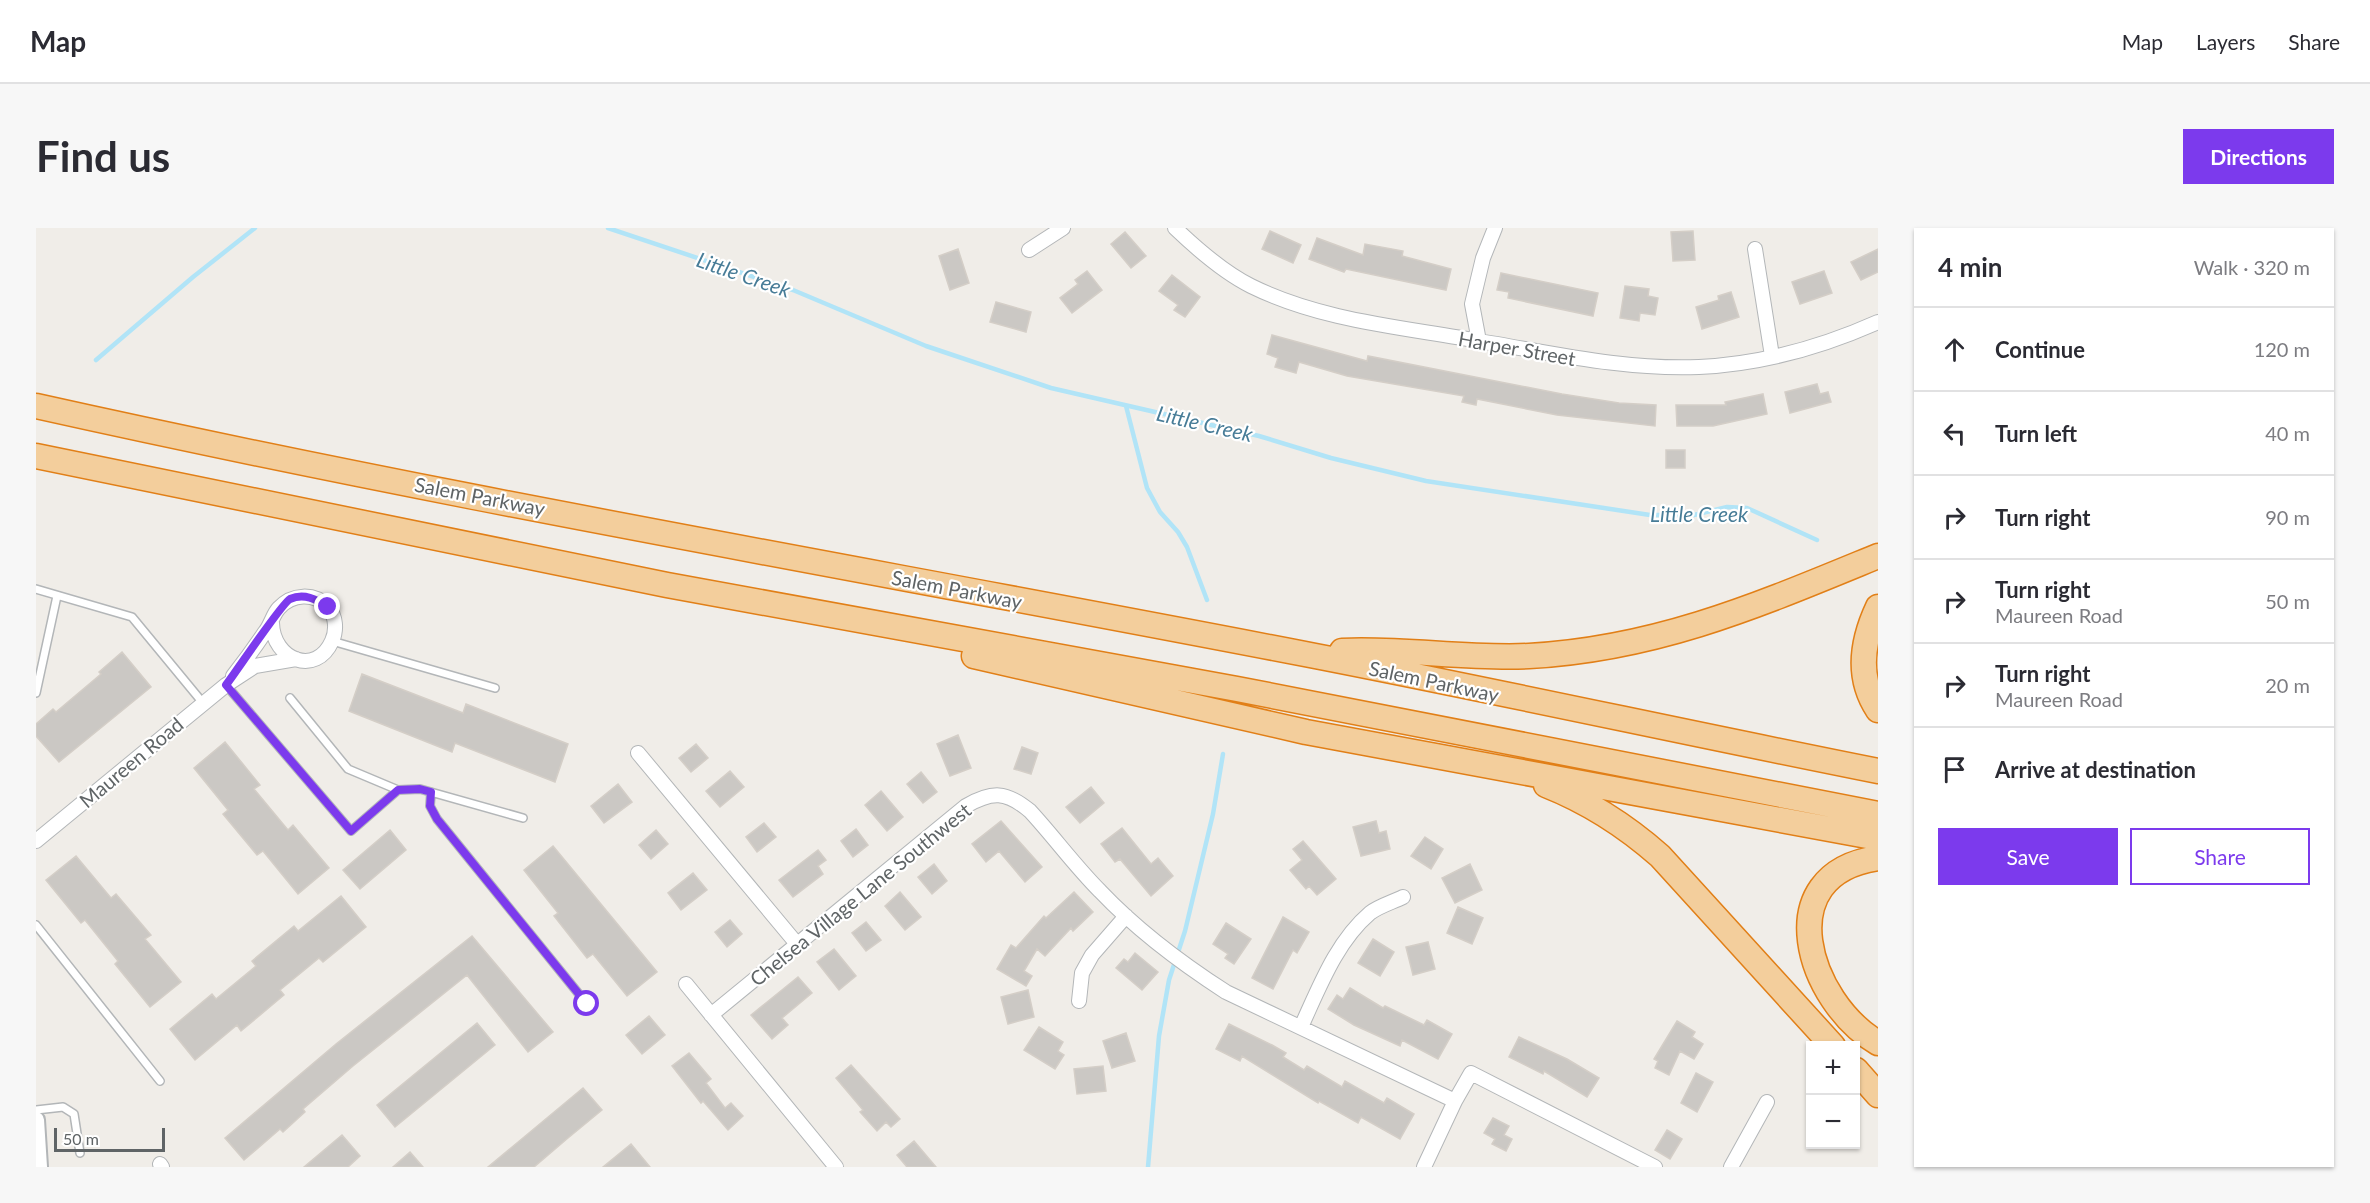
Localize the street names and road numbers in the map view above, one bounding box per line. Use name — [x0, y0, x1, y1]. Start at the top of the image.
street label: Harper Street — [1457, 326, 1577, 370]
street label: Salem Parkway — [413, 472, 548, 521]
street label: Salem Parkway — [890, 565, 1025, 614]
street label: Salem Parkway — [1367, 656, 1502, 707]
street label: Maureen Road — [74, 712, 188, 812]
street label: Chelsea Village Lane Southwest — [745, 797, 975, 991]

